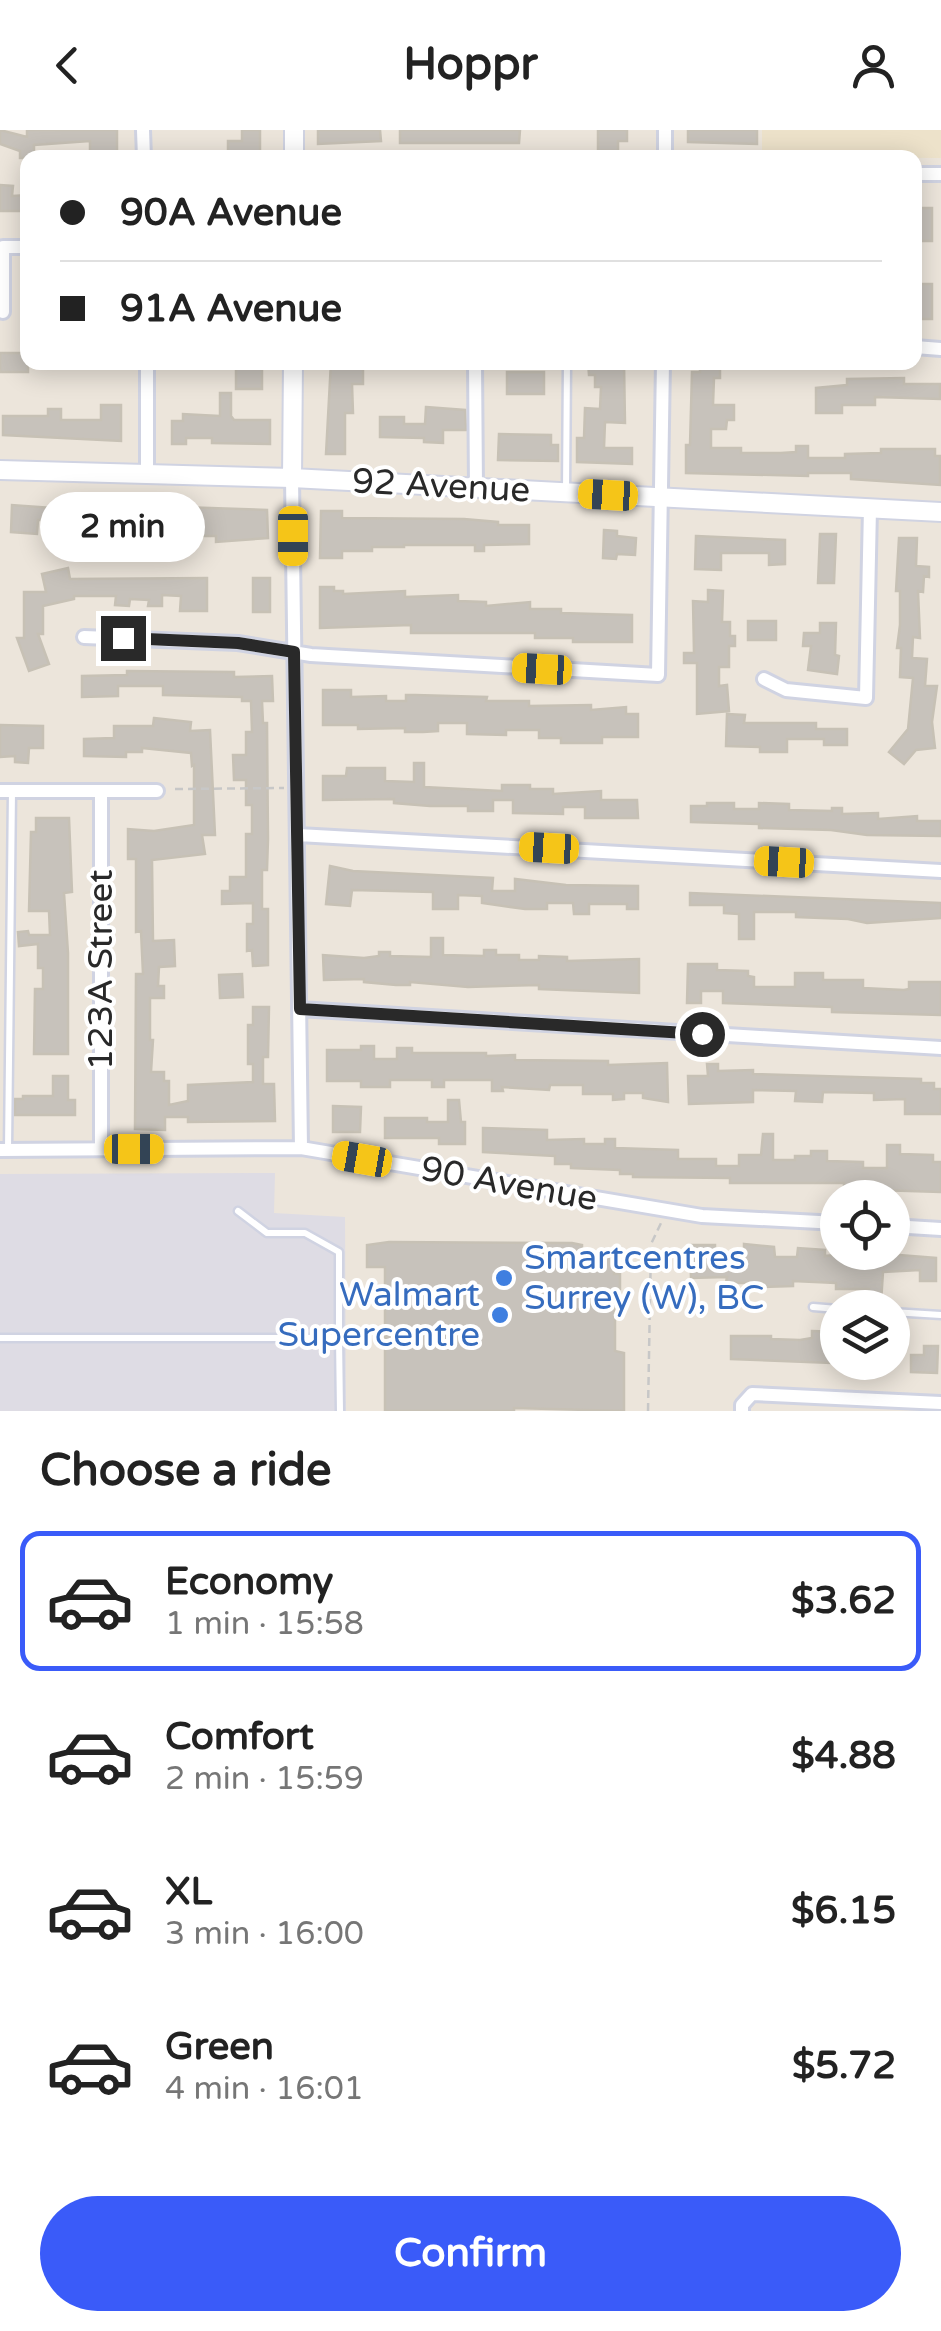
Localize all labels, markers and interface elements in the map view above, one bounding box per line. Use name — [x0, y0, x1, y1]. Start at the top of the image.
icon: back — [40, 38, 95, 93]
text: Hoppr — [403, 38, 538, 92]
icon: person — [846, 38, 901, 93]
text: 90A Avenue — [120, 190, 342, 236]
text: 91A Avenue — [120, 286, 342, 332]
street label: 92 Avenue — [351, 460, 531, 512]
car — [577, 478, 639, 512]
callout: 2 min — [41, 493, 206, 563]
car — [278, 506, 308, 566]
text: 2 min — [80, 508, 165, 546]
route end — [101, 616, 146, 661]
car — [511, 652, 573, 686]
car — [518, 831, 580, 865]
car — [753, 845, 815, 879]
street label: 123A Street — [80, 869, 122, 1071]
route start — [680, 1012, 725, 1057]
car — [104, 1134, 164, 1164]
car — [330, 1139, 394, 1179]
street label: 90 Avenue — [418, 1148, 600, 1220]
map controls — [820, 1180, 910, 1380]
button: locate — [820, 1180, 910, 1270]
place label: Smartcentres Surrey (W), BC — [524, 1237, 764, 1319]
marker: Smartcentres Surrey (W), BC — [493, 1267, 515, 1289]
place label: Walmart Supercentre — [277, 1274, 480, 1356]
button: layers — [820, 1290, 910, 1380]
marker: Walmart Supercentre — [489, 1304, 511, 1326]
text: Choose a ride — [40, 1444, 331, 1498]
icon: car — [45, 1556, 135, 1646]
text: Economy — [165, 1559, 333, 1605]
text: $3.62 — [791, 1578, 896, 1624]
text: 1 min · 15:58 — [165, 1605, 364, 1643]
icon: car — [45, 1711, 135, 1801]
text: Comfort — [165, 1714, 314, 1760]
text: $4.88 — [791, 1733, 896, 1779]
text: 2 min · 15:59 — [165, 1760, 364, 1798]
icon: car — [45, 1866, 135, 1956]
text: XL — [165, 1869, 212, 1915]
text: $6.15 — [791, 1888, 896, 1934]
text: 3 min · 16:00 — [165, 1915, 364, 1953]
icon: car — [45, 2021, 135, 2111]
text: Green — [165, 2024, 274, 2070]
text: $5.72 — [792, 2043, 896, 2089]
text: 4 min · 16:01 — [165, 2070, 364, 2108]
button: Confirm — [40, 2196, 901, 2311]

